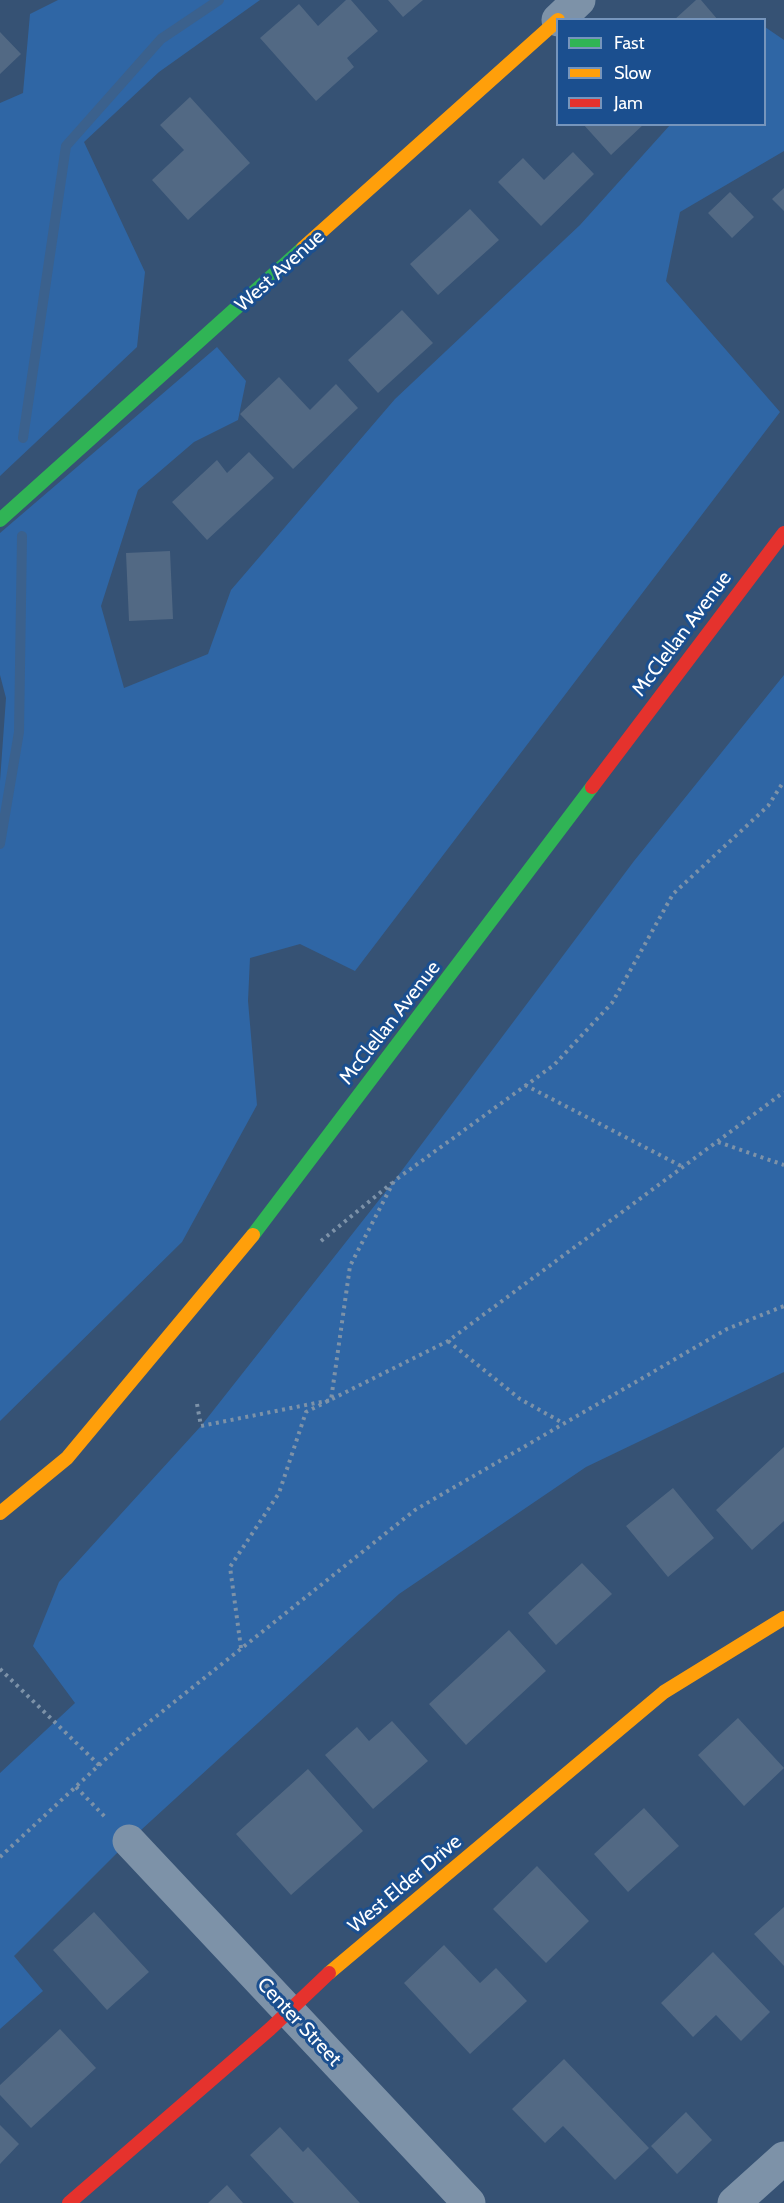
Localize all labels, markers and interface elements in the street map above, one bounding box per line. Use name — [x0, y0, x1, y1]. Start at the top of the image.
legend — [556, 18, 766, 126]
text: Fast — [614, 32, 645, 54]
text: Slow — [614, 62, 651, 84]
text: Jam — [614, 92, 643, 114]
street label: West Avenue — [231, 225, 329, 317]
street label: McClellan Avenue — [627, 567, 737, 701]
street label: McClellan Avenue — [334, 956, 446, 1090]
street label: West Elder Drive — [343, 1830, 467, 1938]
street label: Center Street — [252, 1973, 346, 2071]

